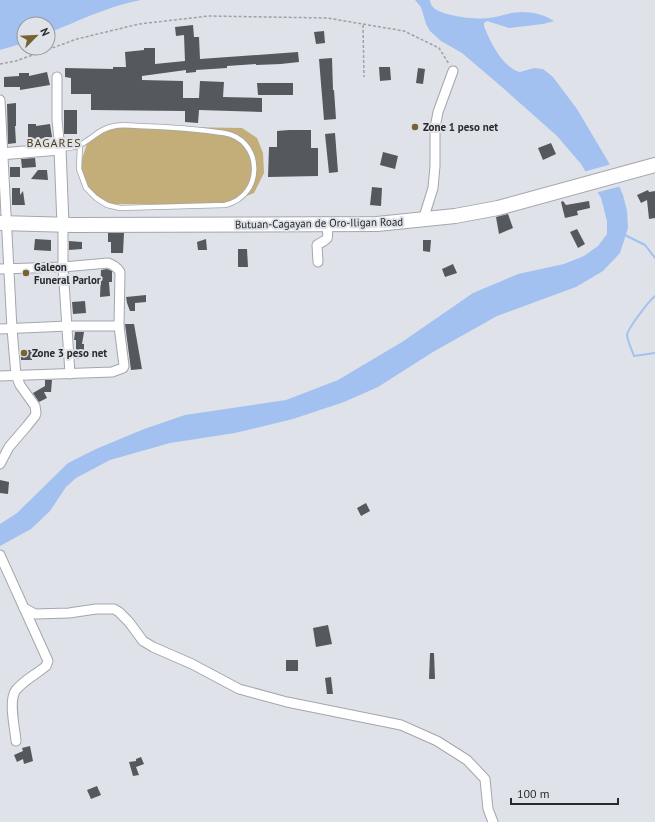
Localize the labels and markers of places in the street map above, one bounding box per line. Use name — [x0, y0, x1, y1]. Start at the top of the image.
place label: Zone 1 peso net — [423, 120, 498, 134]
marker: Zone 1 peso net — [410, 122, 420, 132]
place label: Galeon Funeral Parlor — [34, 260, 101, 287]
marker: Galeon Funeral Parlor — [21, 268, 31, 278]
place label: Zone 3 peso net — [32, 346, 107, 360]
marker: Zone 3 peso net — [19, 348, 29, 358]

